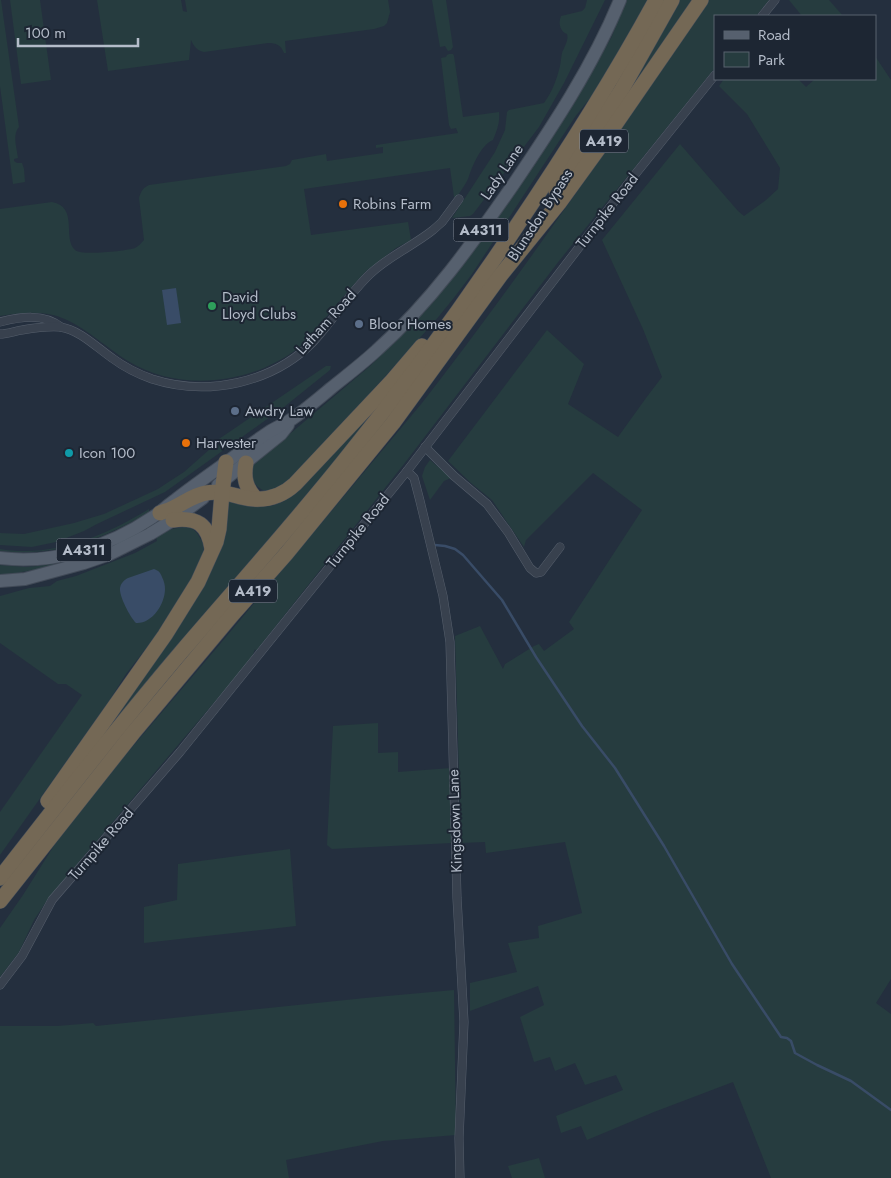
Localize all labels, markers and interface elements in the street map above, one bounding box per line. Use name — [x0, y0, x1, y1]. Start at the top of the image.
scale bar — [18, 15, 138, 47]
legend — [714, 15, 876, 80]
text: 100 m — [25, 22, 66, 44]
text: Road — [758, 24, 790, 46]
text: Park — [758, 49, 785, 71]
road number: A419 — [580, 130, 628, 152]
street label: Lady Lane — [475, 139, 529, 204]
street label: Blunsdon Bypass — [502, 165, 578, 265]
street label: Turnpike Road — [571, 169, 643, 253]
place label: Robins Farm — [353, 193, 432, 215]
marker: Robins Farm — [337, 198, 349, 210]
road number: A4311 — [454, 218, 508, 242]
street label: Latham Road — [291, 284, 361, 360]
place label: David Lloyd Clubs — [222, 286, 296, 325]
marker: David Lloyd Clubs — [206, 300, 218, 312]
place label: Bloor Homes — [369, 313, 451, 335]
marker: Bloor Homes — [353, 318, 365, 330]
place label: Awdry Law — [245, 400, 314, 422]
marker: Awdry Law — [229, 405, 241, 417]
place label: Harvester — [196, 432, 257, 454]
marker: Harvester — [180, 437, 192, 449]
place label: Icon 100 — [79, 442, 135, 464]
marker: Icon 100 — [63, 447, 75, 459]
street label: Turnpike Road — [321, 489, 395, 573]
road number: A4311 — [56, 538, 112, 562]
road number: A419 — [229, 580, 277, 602]
street label: Kingsdown Lane — [442, 769, 468, 873]
street label: Turnpike Road — [63, 803, 139, 885]

